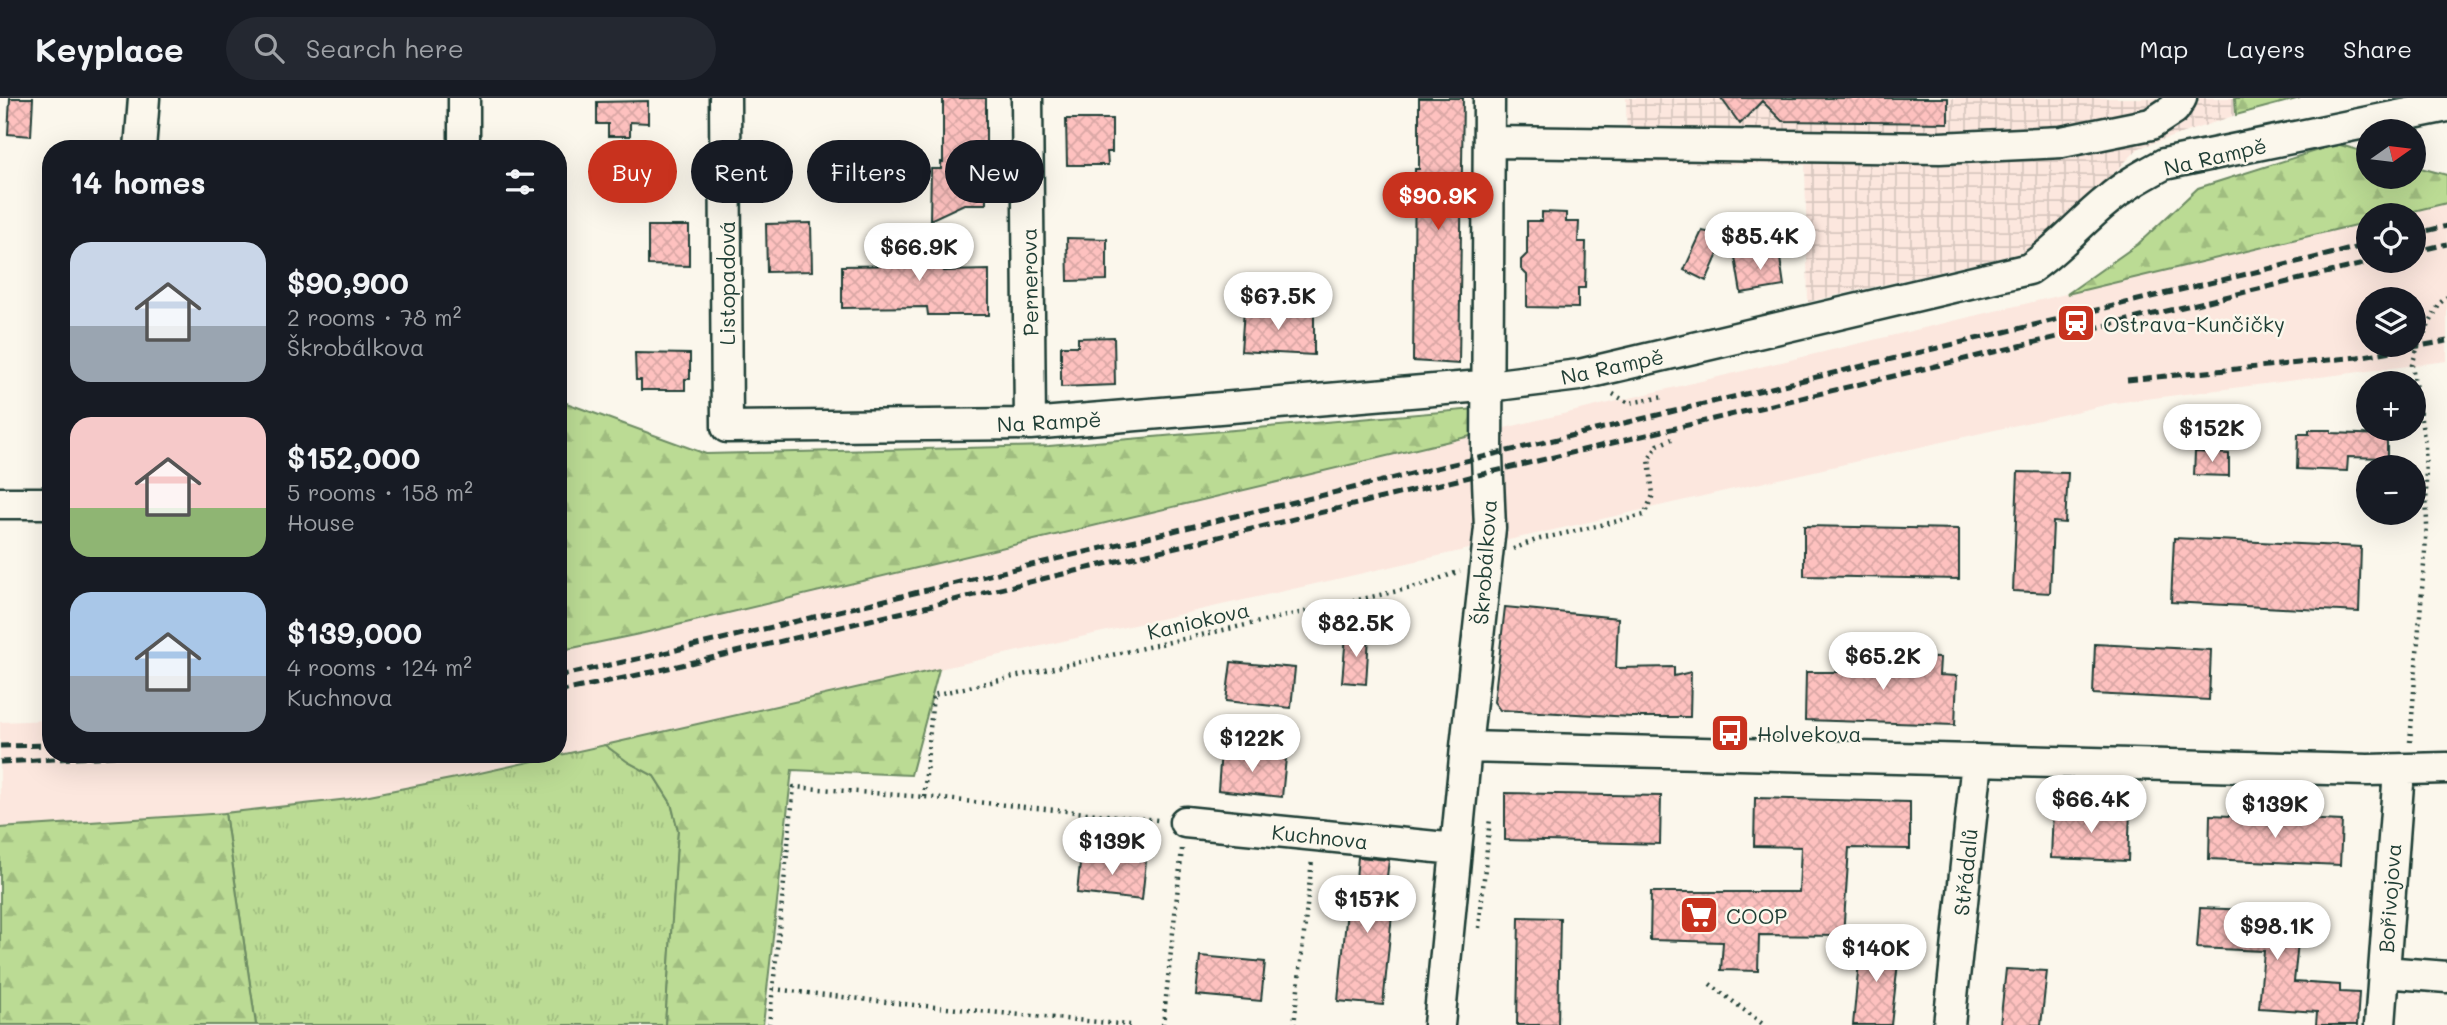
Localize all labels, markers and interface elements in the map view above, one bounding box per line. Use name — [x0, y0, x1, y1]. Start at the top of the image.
search box — [226, 17, 716, 80]
text: Keyplace — [35, 27, 184, 70]
icon: search — [250, 29, 288, 67]
text: Search here — [306, 31, 464, 65]
text: Map — [2140, 33, 2188, 64]
text: Layers — [2226, 33, 2305, 64]
text: Share — [2343, 33, 2412, 64]
north arrow — [2356, 119, 2426, 189]
map controls — [2356, 119, 2426, 525]
street label: Na Rampě — [2161, 131, 2269, 181]
chip: Buy — [588, 140, 677, 203]
chip: Rent — [691, 140, 793, 203]
chip: Filters — [807, 140, 931, 203]
chip: New — [945, 140, 1044, 203]
text: 14 homes — [70, 162, 206, 202]
icon: filters — [501, 163, 539, 201]
pin: $90.9K — [1381, 172, 1495, 232]
text: $90.9K — [1399, 180, 1477, 210]
button: locate — [2356, 203, 2426, 273]
pin: $85.4K — [1703, 212, 1817, 272]
text: $85.4K — [1721, 220, 1799, 250]
street label: Listopadová — [713, 221, 740, 345]
pin: $66.9K — [862, 223, 976, 283]
street label: Pernerova — [1015, 228, 1043, 336]
text: $66.9K — [880, 231, 958, 261]
text: $90,900 — [287, 262, 409, 302]
icon: home — [126, 270, 210, 354]
pin: $67.5K — [1221, 272, 1335, 332]
text: $67.5K — [1240, 280, 1316, 310]
button: layers — [2356, 287, 2426, 357]
text: 2 rooms · 78 m² — [287, 302, 461, 332]
station icon: Ostrava-Kunčičky — [2055, 302, 2097, 344]
place label: Ostrava-Kunčičky — [2103, 310, 2285, 337]
text: Škrobálkova — [287, 332, 424, 362]
street label: Na Rampě — [1558, 342, 1666, 390]
button: + — [2356, 371, 2426, 441]
pin: $152K — [2163, 404, 2261, 464]
street label: Na Rampě — [996, 405, 1102, 437]
text: $152K — [2179, 412, 2245, 442]
text: $152,000 — [287, 437, 420, 477]
icon: home — [126, 445, 210, 529]
button: − — [2356, 455, 2426, 525]
text: 5 rooms · 158 m² — [287, 477, 473, 507]
street label: Škrobálkova — [1466, 498, 1502, 626]
text: House — [287, 507, 355, 537]
street label: Kaniokova — [1144, 595, 1252, 645]
pin: $82.5K — [1299, 600, 1413, 659]
text: $82.5K — [1318, 607, 1394, 637]
text: $139,000 — [287, 612, 422, 652]
icon: home — [126, 620, 210, 704]
pin: $65.2K — [1826, 632, 1940, 692]
text: $65.2K — [1845, 640, 1921, 670]
text: 4 rooms · 124 m² — [287, 652, 472, 682]
text: Kuchnova — [287, 682, 393, 712]
bus stop icon: Holvekova — [1709, 712, 1751, 754]
pin: $122K — [1203, 714, 1301, 774]
place label: Holvekova — [1757, 720, 1862, 747]
text: $122K — [1219, 722, 1285, 752]
pin: $66.4K — [2034, 776, 2148, 835]
pin: $139K — [2226, 780, 2324, 840]
text: $66.4K — [2052, 783, 2130, 813]
text: $139K — [2241, 788, 2309, 818]
pin: $139K — [1063, 818, 1161, 877]
street label: Kuchnova — [1270, 818, 1370, 854]
text: $139K — [1078, 825, 1146, 855]
street label: Střádalů — [1947, 827, 1983, 917]
street label: Bořivojova — [2372, 842, 2406, 954]
pin: $157K — [1318, 876, 1416, 935]
text: $157K — [1334, 883, 1400, 913]
supermarket icon: COOP — [1678, 894, 1720, 936]
place label: COOP — [1726, 902, 1787, 929]
pin: $98.1K — [2220, 902, 2334, 962]
text: $98.1K — [2240, 910, 2314, 940]
pin: $140K — [1827, 924, 1925, 984]
text: $140K — [1842, 932, 1910, 962]

